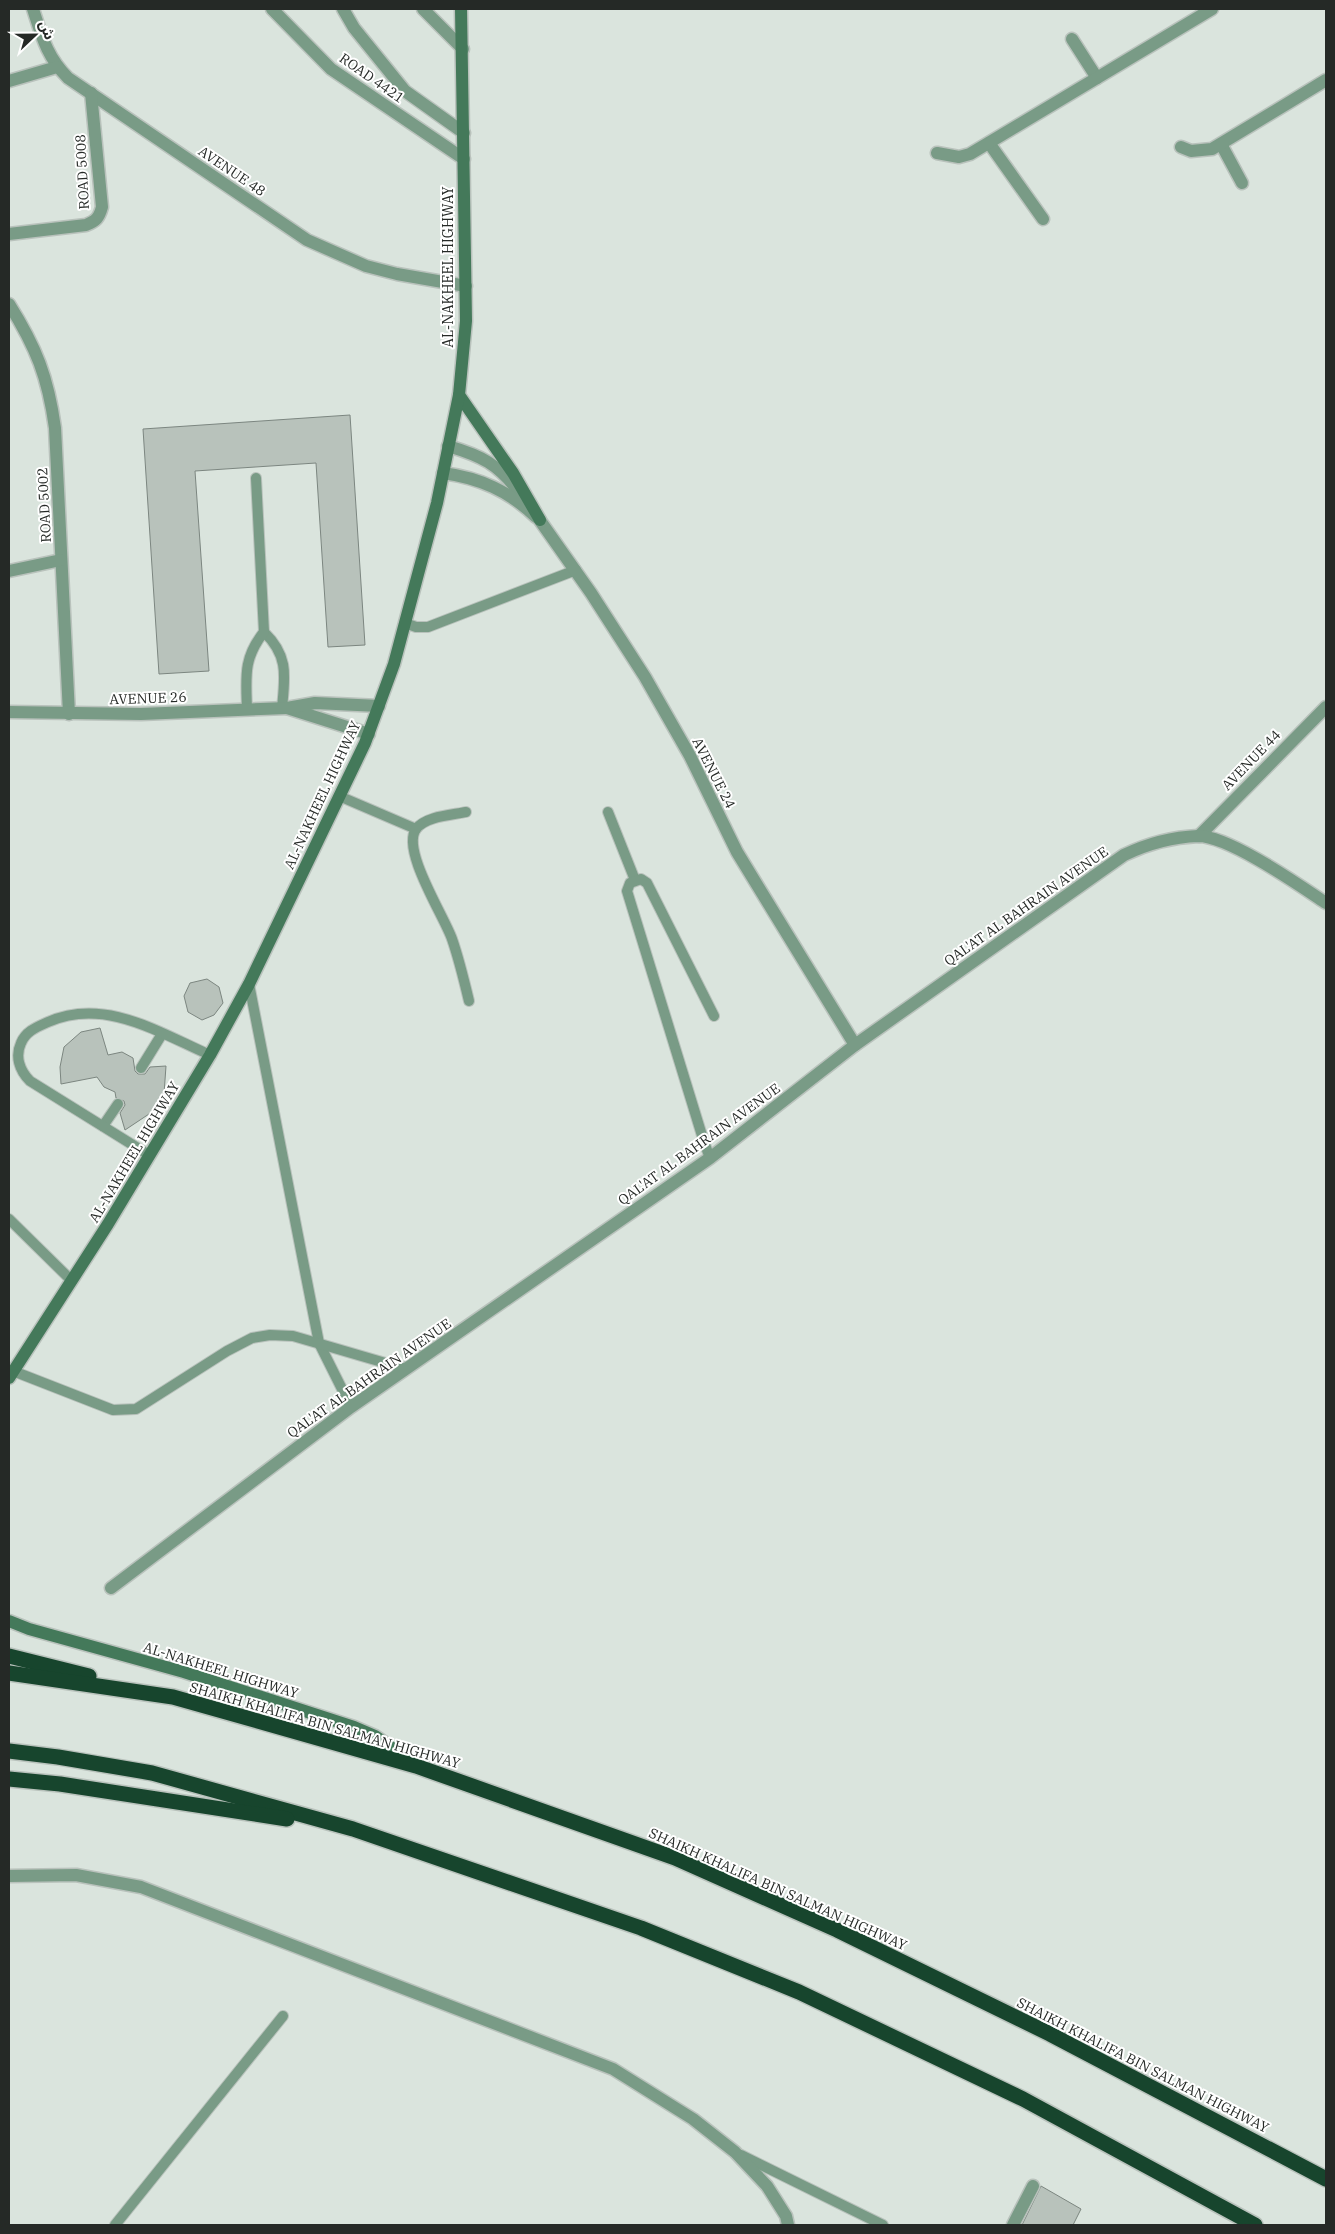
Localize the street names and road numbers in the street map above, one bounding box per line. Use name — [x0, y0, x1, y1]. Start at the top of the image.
street label: ROAD 4421 — [336, 49, 408, 107]
street label: ROAD 5008 — [71, 134, 93, 210]
street label: AVENUE 48 — [195, 142, 269, 200]
street label: AL-NAKHEEL HIGHWAY — [439, 186, 457, 348]
street label: ROAD 5002 — [33, 467, 55, 543]
street label: AVENUE 26 — [109, 688, 187, 708]
street label: AL-NAKHEEL HIGHWAY — [280, 718, 364, 872]
street label: AVENUE 44 — [1218, 726, 1284, 794]
street label: AVENUE 24 — [688, 734, 740, 812]
street label: QAL'AT AL BAHRAIN AVENUE — [940, 842, 1112, 970]
street label: AL-NAKHEEL HIGHWAY — [85, 1078, 183, 1226]
street label: QAL'AT AL BAHRAIN AVENUE — [614, 1079, 784, 1209]
street label: QAL'AT AL BAHRAIN AVENUE — [283, 1314, 455, 1442]
street label: AL-NAKHEEL HIGHWAY — [141, 1638, 301, 1702]
street label: SHAIKH KHALIFA BIN SALMAN HIGHWAY — [188, 1678, 462, 1772]
street label: SHAIKH KHALIFA BIN SALMAN HIGHWAY — [646, 1824, 910, 1954]
street label: SHAIKH KHALIFA BIN SALMAN HIGHWAY — [1014, 1993, 1272, 2137]

